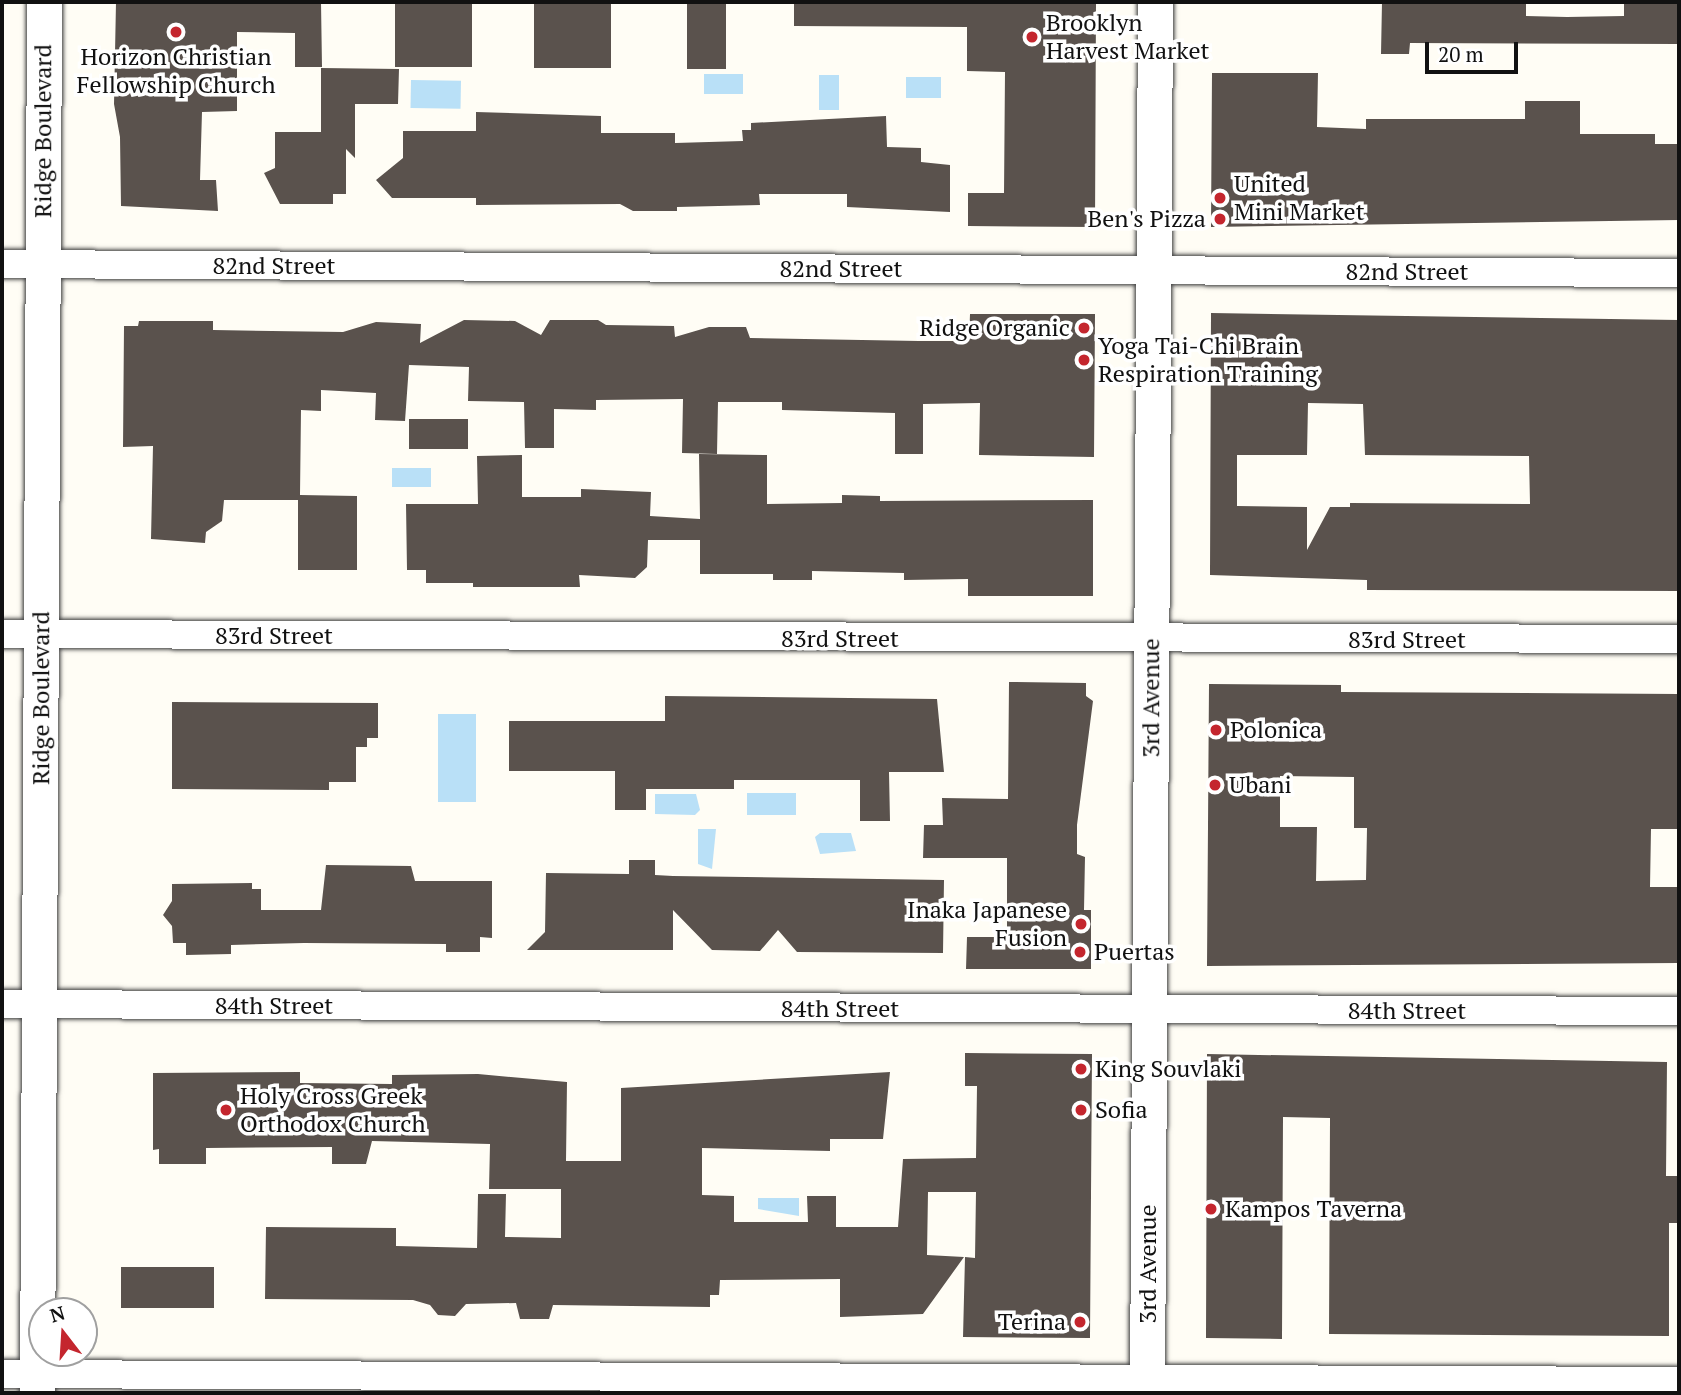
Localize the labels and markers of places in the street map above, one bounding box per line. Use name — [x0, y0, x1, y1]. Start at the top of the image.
place label: Brooklyn Harvest Market — [1046, 9, 1209, 65]
marker: Horizon Christian Fellowship Church — [168, 24, 184, 40]
marker: Brooklyn Harvest Market — [1024, 29, 1040, 45]
place label: Horizon Christian Fellowship Church — [77, 43, 275, 99]
place label: United Mini Market — [1234, 170, 1365, 226]
marker: United Mini Market — [1212, 190, 1228, 206]
place label: Ben's Pizza — [1088, 205, 1206, 233]
marker: Ben's Pizza — [1212, 211, 1228, 227]
place label: Ridge Organic — [919, 314, 1070, 342]
marker: Ridge Organic — [1076, 320, 1092, 336]
place label: Yoga Tai-Chi Brain Respiration Training — [1098, 332, 1318, 388]
marker: Yoga Tai-Chi Brain Respiration Training — [1076, 352, 1092, 368]
place label: Polonica — [1230, 716, 1322, 744]
marker: Polonica — [1208, 722, 1224, 738]
place label: Ubani — [1229, 771, 1292, 799]
marker: Ubani — [1207, 777, 1223, 793]
place label: Inaka Japanese Fusion — [907, 896, 1067, 952]
marker: Inaka Japanese Fusion — [1073, 916, 1089, 932]
place label: Puertas — [1094, 938, 1175, 966]
marker: Puertas — [1072, 944, 1088, 960]
place label: King Souvlaki — [1095, 1055, 1241, 1083]
marker: King Souvlaki — [1073, 1061, 1089, 1077]
place label: Holy Cross Greek Orthodox Church — [240, 1082, 426, 1138]
place label: Sofia — [1095, 1096, 1148, 1124]
marker: Holy Cross Greek Orthodox Church — [218, 1102, 234, 1118]
marker: Sofia — [1073, 1102, 1089, 1118]
place label: Kampos Taverna — [1225, 1195, 1402, 1223]
marker: Kampos Taverna — [1203, 1201, 1219, 1217]
place label: Terina — [998, 1308, 1066, 1336]
marker: Terina — [1072, 1314, 1088, 1330]

